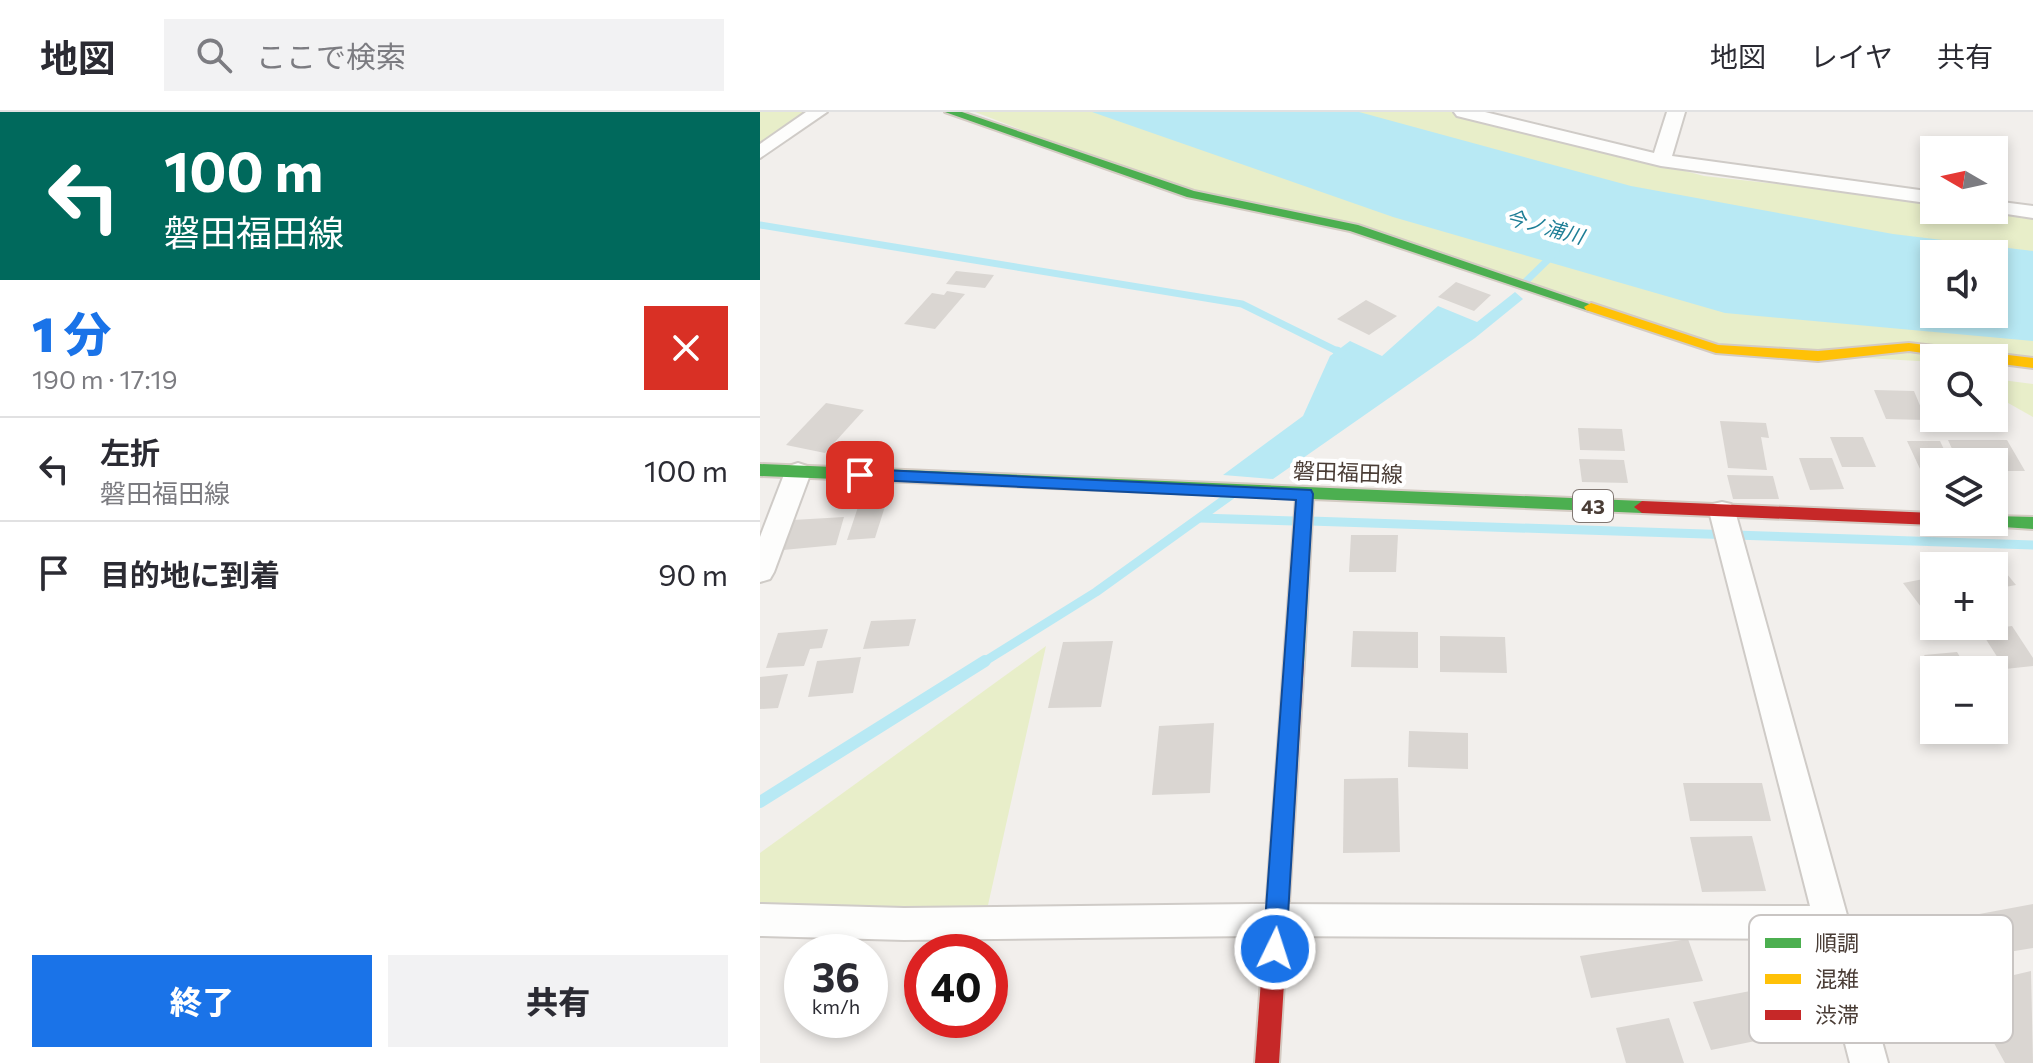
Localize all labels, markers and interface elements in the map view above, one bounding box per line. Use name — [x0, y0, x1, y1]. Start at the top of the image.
search box — [164, 19, 724, 91]
text: 地図 — [40, 33, 116, 80]
icon: search — [192, 33, 236, 77]
text: ここで検索 — [256, 37, 406, 74]
text: 地図 — [1710, 39, 1766, 73]
text: レイヤ — [1810, 39, 1893, 73]
text: 共有 — [1937, 39, 1993, 73]
text: 100 m — [164, 135, 323, 204]
north arrow — [1920, 136, 2008, 224]
map controls — [1920, 136, 2008, 744]
icon: left — [32, 144, 136, 248]
water label: 今ノ浦川 — [1503, 204, 1589, 248]
text: 磐田福田線 — [164, 209, 344, 253]
button: sound — [1920, 240, 2008, 328]
text: 1 分 — [32, 303, 112, 362]
button: close — [644, 306, 728, 390]
button: search — [1920, 344, 2008, 432]
text: 190 m · 17:19 — [32, 363, 178, 394]
text: 左折 — [100, 433, 160, 470]
pin — [826, 441, 894, 509]
icon: left — [32, 447, 76, 491]
button: layers — [1920, 448, 2008, 536]
text: 100 m — [644, 451, 728, 488]
icon: arrive — [838, 453, 882, 497]
street label: 磐田福田線 — [1293, 457, 1403, 487]
text: 磐田福田線 — [100, 477, 230, 508]
road number: 43 — [1573, 490, 1613, 522]
icon: arrive — [32, 551, 76, 595]
button: + — [1920, 552, 2008, 640]
text: 目的地に到着 — [100, 555, 280, 592]
text: 90 m — [658, 555, 728, 592]
button: − — [1920, 656, 2008, 744]
position arrow — [1233, 907, 1317, 991]
legend — [1749, 915, 2013, 1043]
text: 順調 — [1815, 929, 1859, 956]
speed limit sign: 40 — [904, 934, 1008, 1038]
text: 36 — [812, 951, 860, 1000]
button: 終了 — [32, 955, 372, 1047]
button: 共有 — [388, 955, 728, 1047]
text: 混雑 — [1815, 965, 1859, 992]
text: km/h — [812, 994, 860, 1018]
text: 渋滞 — [1815, 1001, 1859, 1028]

